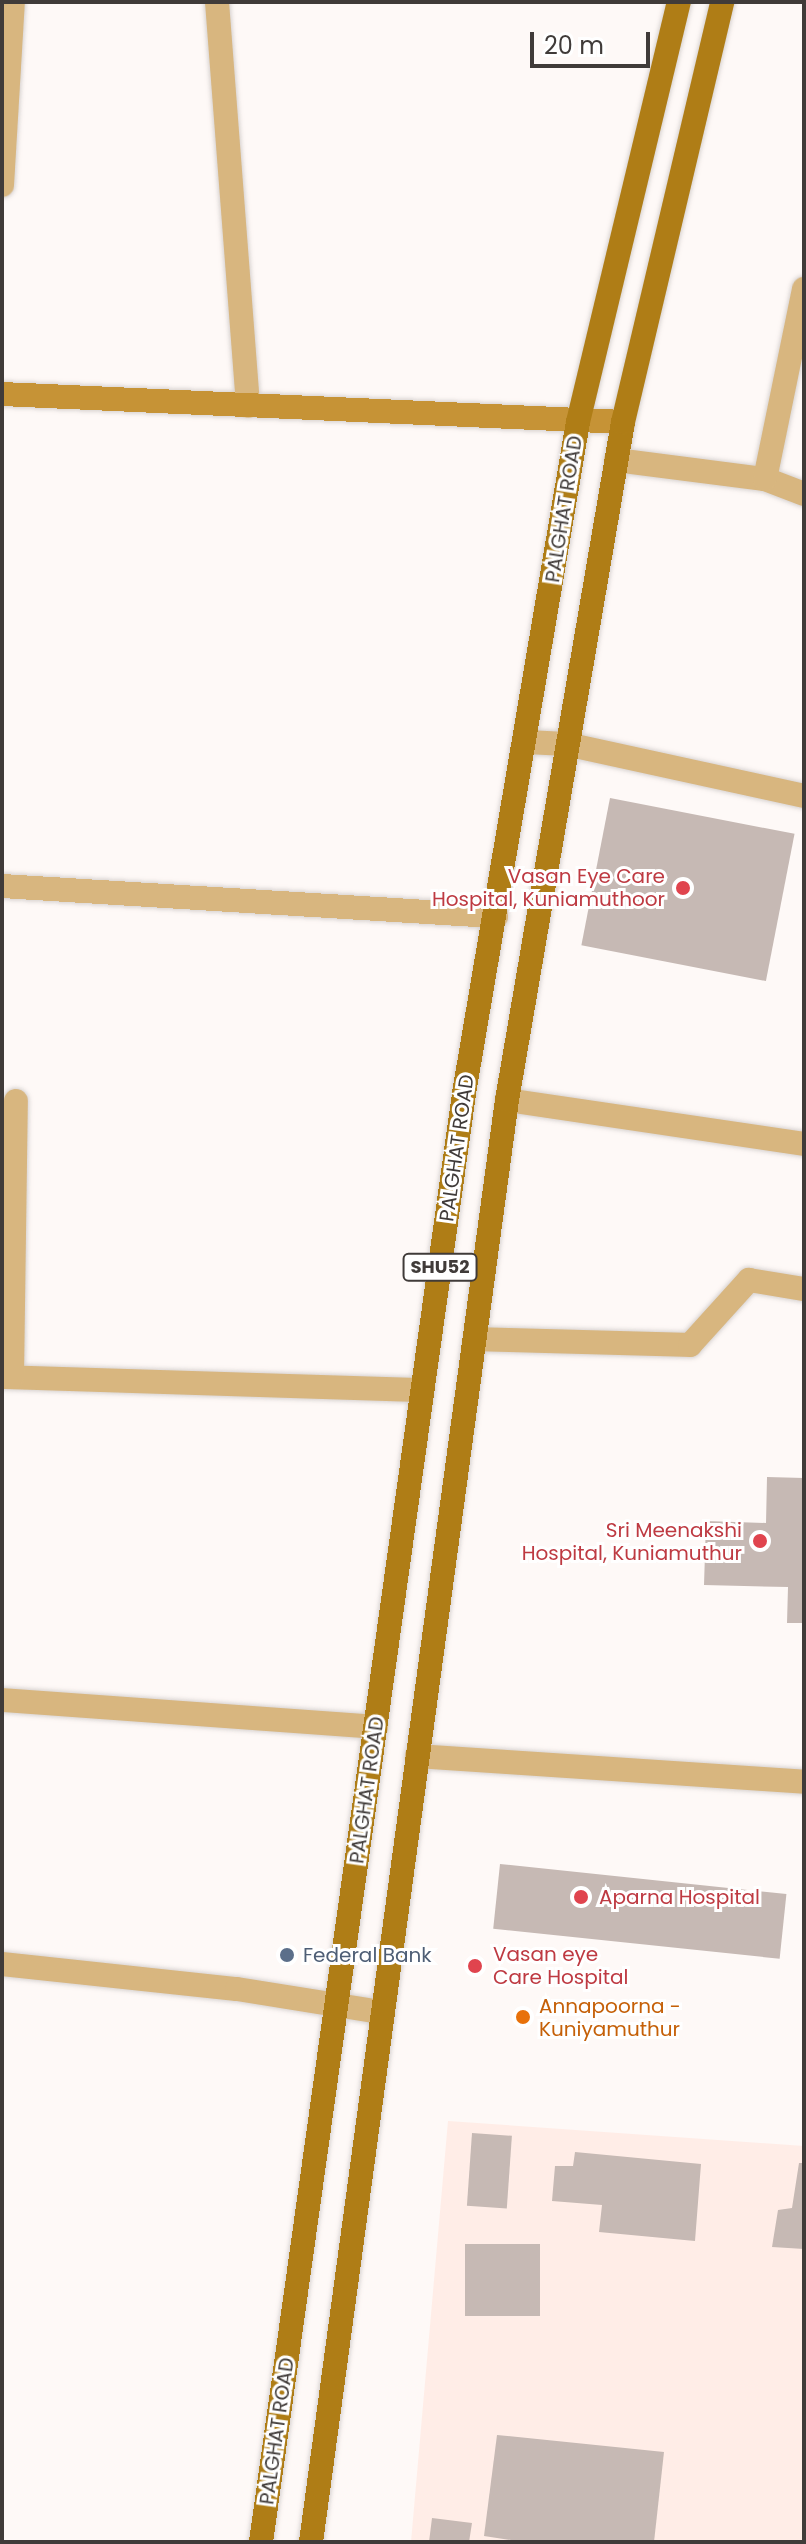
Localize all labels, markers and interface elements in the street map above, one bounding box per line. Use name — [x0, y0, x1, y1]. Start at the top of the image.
scale bar — [534, 16, 654, 66]
text: 20 m — [544, 29, 604, 62]
street label: PALGHAT ROAD — [541, 434, 587, 584]
place label: Vasan Eye Care Hospital, Kuniamuthoor — [432, 864, 665, 911]
marker: Vasan Eye Care Hospital, Kuniamuthoor — [672, 877, 694, 899]
street label: PALGHAT ROAD — [435, 1073, 479, 1223]
road number: SHU52 — [402, 1253, 478, 1281]
place label: Sri Meenakshi Hospital, Kuniamuthur — [522, 1518, 742, 1565]
marker: Sri Meenakshi Hospital, Kuniamuthur — [749, 1530, 771, 1552]
street label: PALGHAT ROAD — [345, 1715, 389, 1865]
place label: Aparna Hospital — [599, 1885, 760, 1909]
marker: Aparna Hospital — [570, 1886, 592, 1908]
place label: Vasan eye Care Hospital — [493, 1942, 628, 1989]
place label: Federal Bank — [303, 1943, 432, 1967]
marker: Federal Bank — [278, 1946, 296, 1964]
marker: Vasan eye Care Hospital — [464, 1955, 486, 1977]
place label: Annapoorna - Kuniyamuthur — [539, 1994, 681, 2041]
marker: Annapoorna - Kuniyamuthur — [514, 2008, 532, 2026]
street label: PALGHAT ROAD — [255, 2356, 299, 2506]

